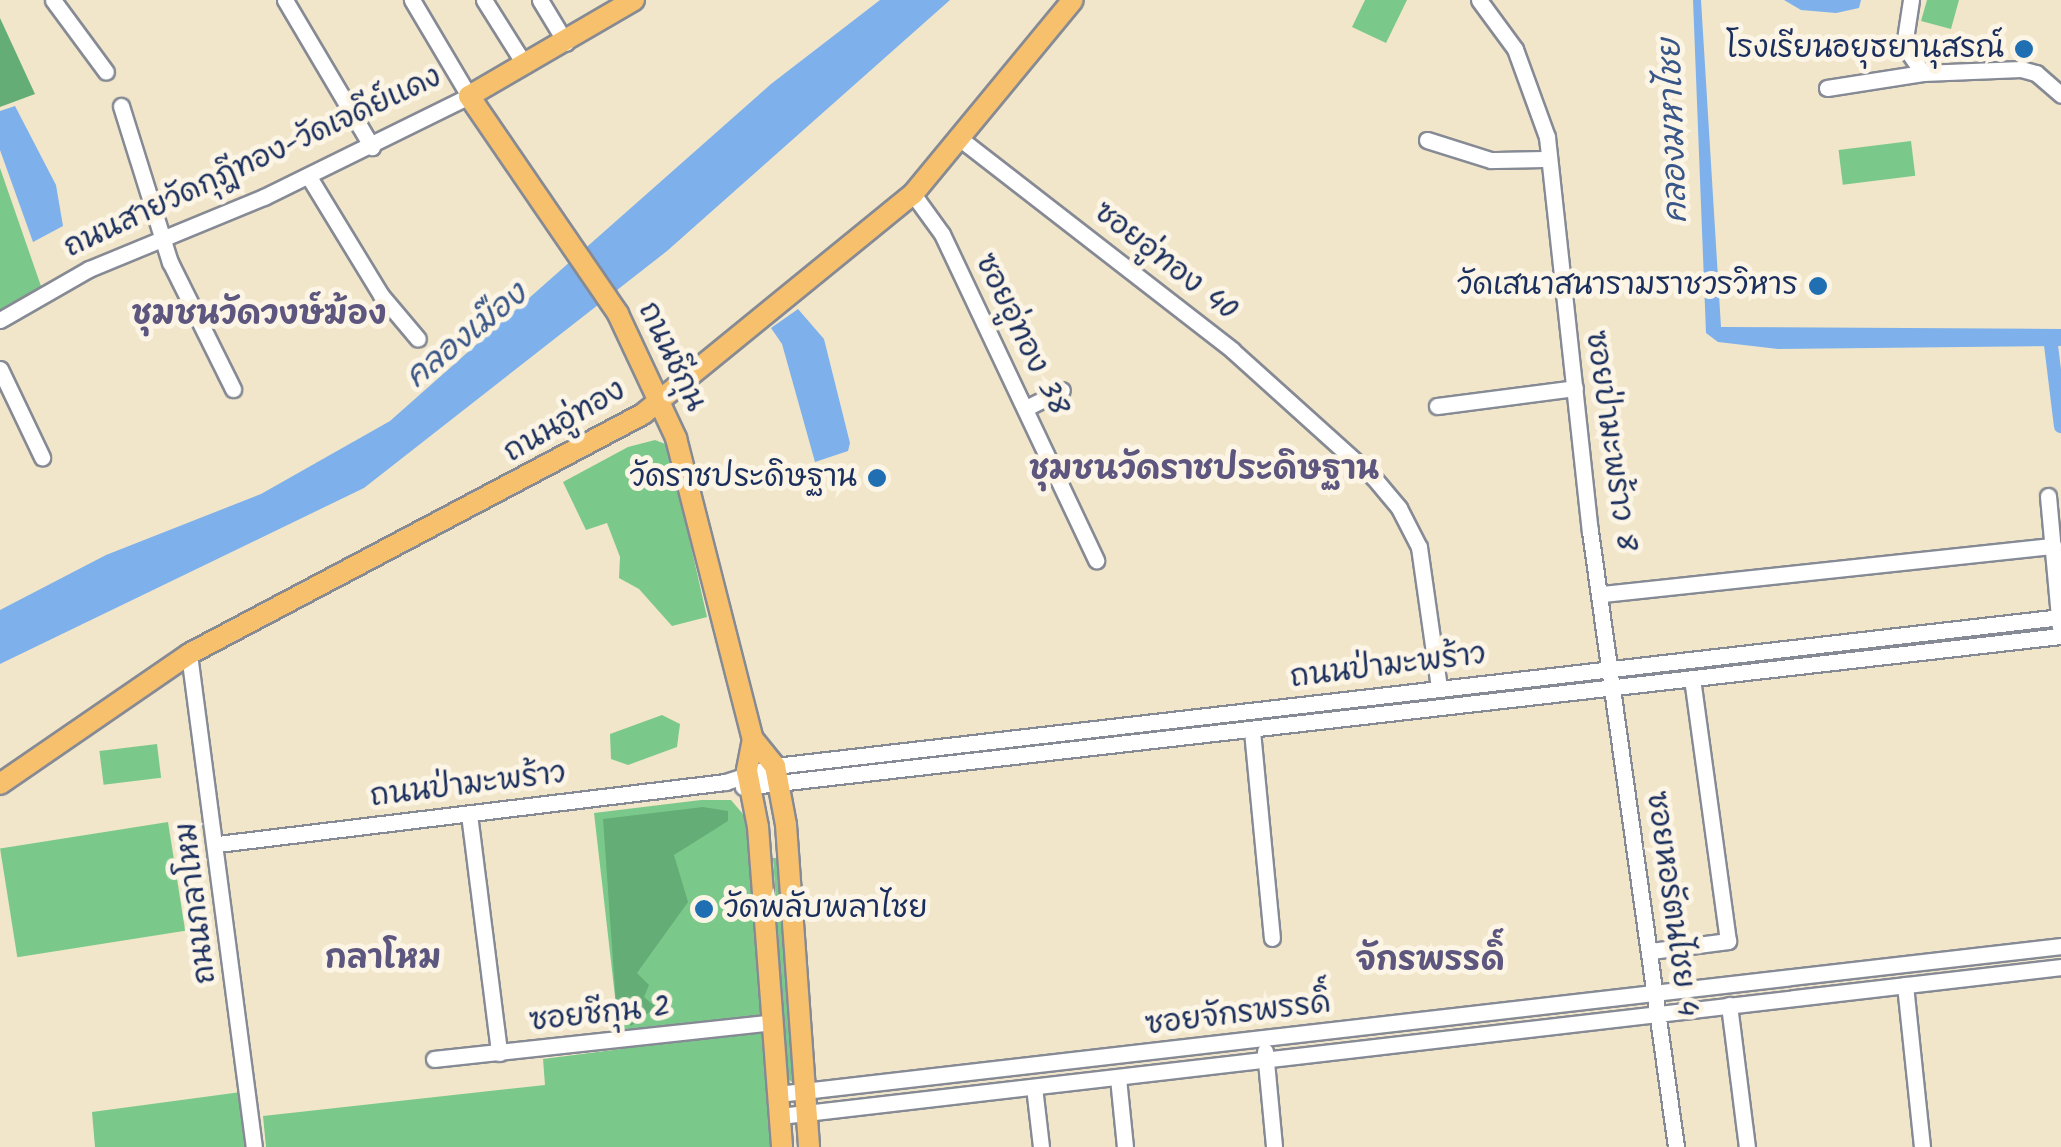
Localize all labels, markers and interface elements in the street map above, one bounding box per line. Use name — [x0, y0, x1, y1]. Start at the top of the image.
place label: โรงเรียนอยุธยานุสรณ์ — [1726, 31, 2004, 67]
water label: คลองมหาไชย — [1653, 38, 1697, 224]
marker: โรงเรียนอยุธยานุสรณ์ — [2013, 38, 2035, 60]
street label: ถนนสายวัดกุฎีทอง-วัดเจดีย์แดง — [59, 60, 447, 266]
street label: ซอยอู่ทอง 40 — [1086, 195, 1244, 329]
street label: ซอยอู่ทอง 38 — [966, 248, 1076, 422]
place label: วัดเสนาสนารามราชวรวิหาร — [1457, 268, 1798, 304]
marker: วัดเสนาสนารามราชวรวิหาร — [1807, 275, 1829, 297]
water label: คลองเมือง — [399, 277, 535, 397]
district label: ชุมชนวัดวงษ์ฆ้อง — [131, 297, 387, 335]
street label: ถนนชีกุน — [629, 297, 713, 417]
street label: ซอยป่ามะพร้าว 8 — [1577, 328, 1643, 554]
street label: ถนนอู่ทอง — [498, 373, 632, 471]
district label: ชุมชนวัดราชประดิษฐาน — [1029, 452, 1379, 490]
place label: วัดราชประดิษฐาน — [630, 460, 857, 496]
marker: วัดราชประดิษฐาน — [866, 467, 888, 489]
street label: ถนนป่ามะพร้าว — [1288, 637, 1488, 697]
street label: ถนนป่ามะพร้าว — [368, 756, 568, 816]
street label: ซอยหอรัตนไชย 4 — [1637, 789, 1705, 1019]
street label: ถนนกลาโหม — [169, 820, 225, 986]
place label: วัดพลับพลาไชย — [724, 891, 928, 927]
marker: วัดพลับพลาไชย — [693, 898, 715, 920]
district label: กลาโหม — [325, 941, 441, 979]
district label: จักรพรรดิ์ — [1355, 943, 1505, 981]
street label: ซอยจักรพรรดิ์ — [1143, 986, 1333, 1044]
street label: ซอยชีกุน 2 — [528, 990, 672, 1040]

